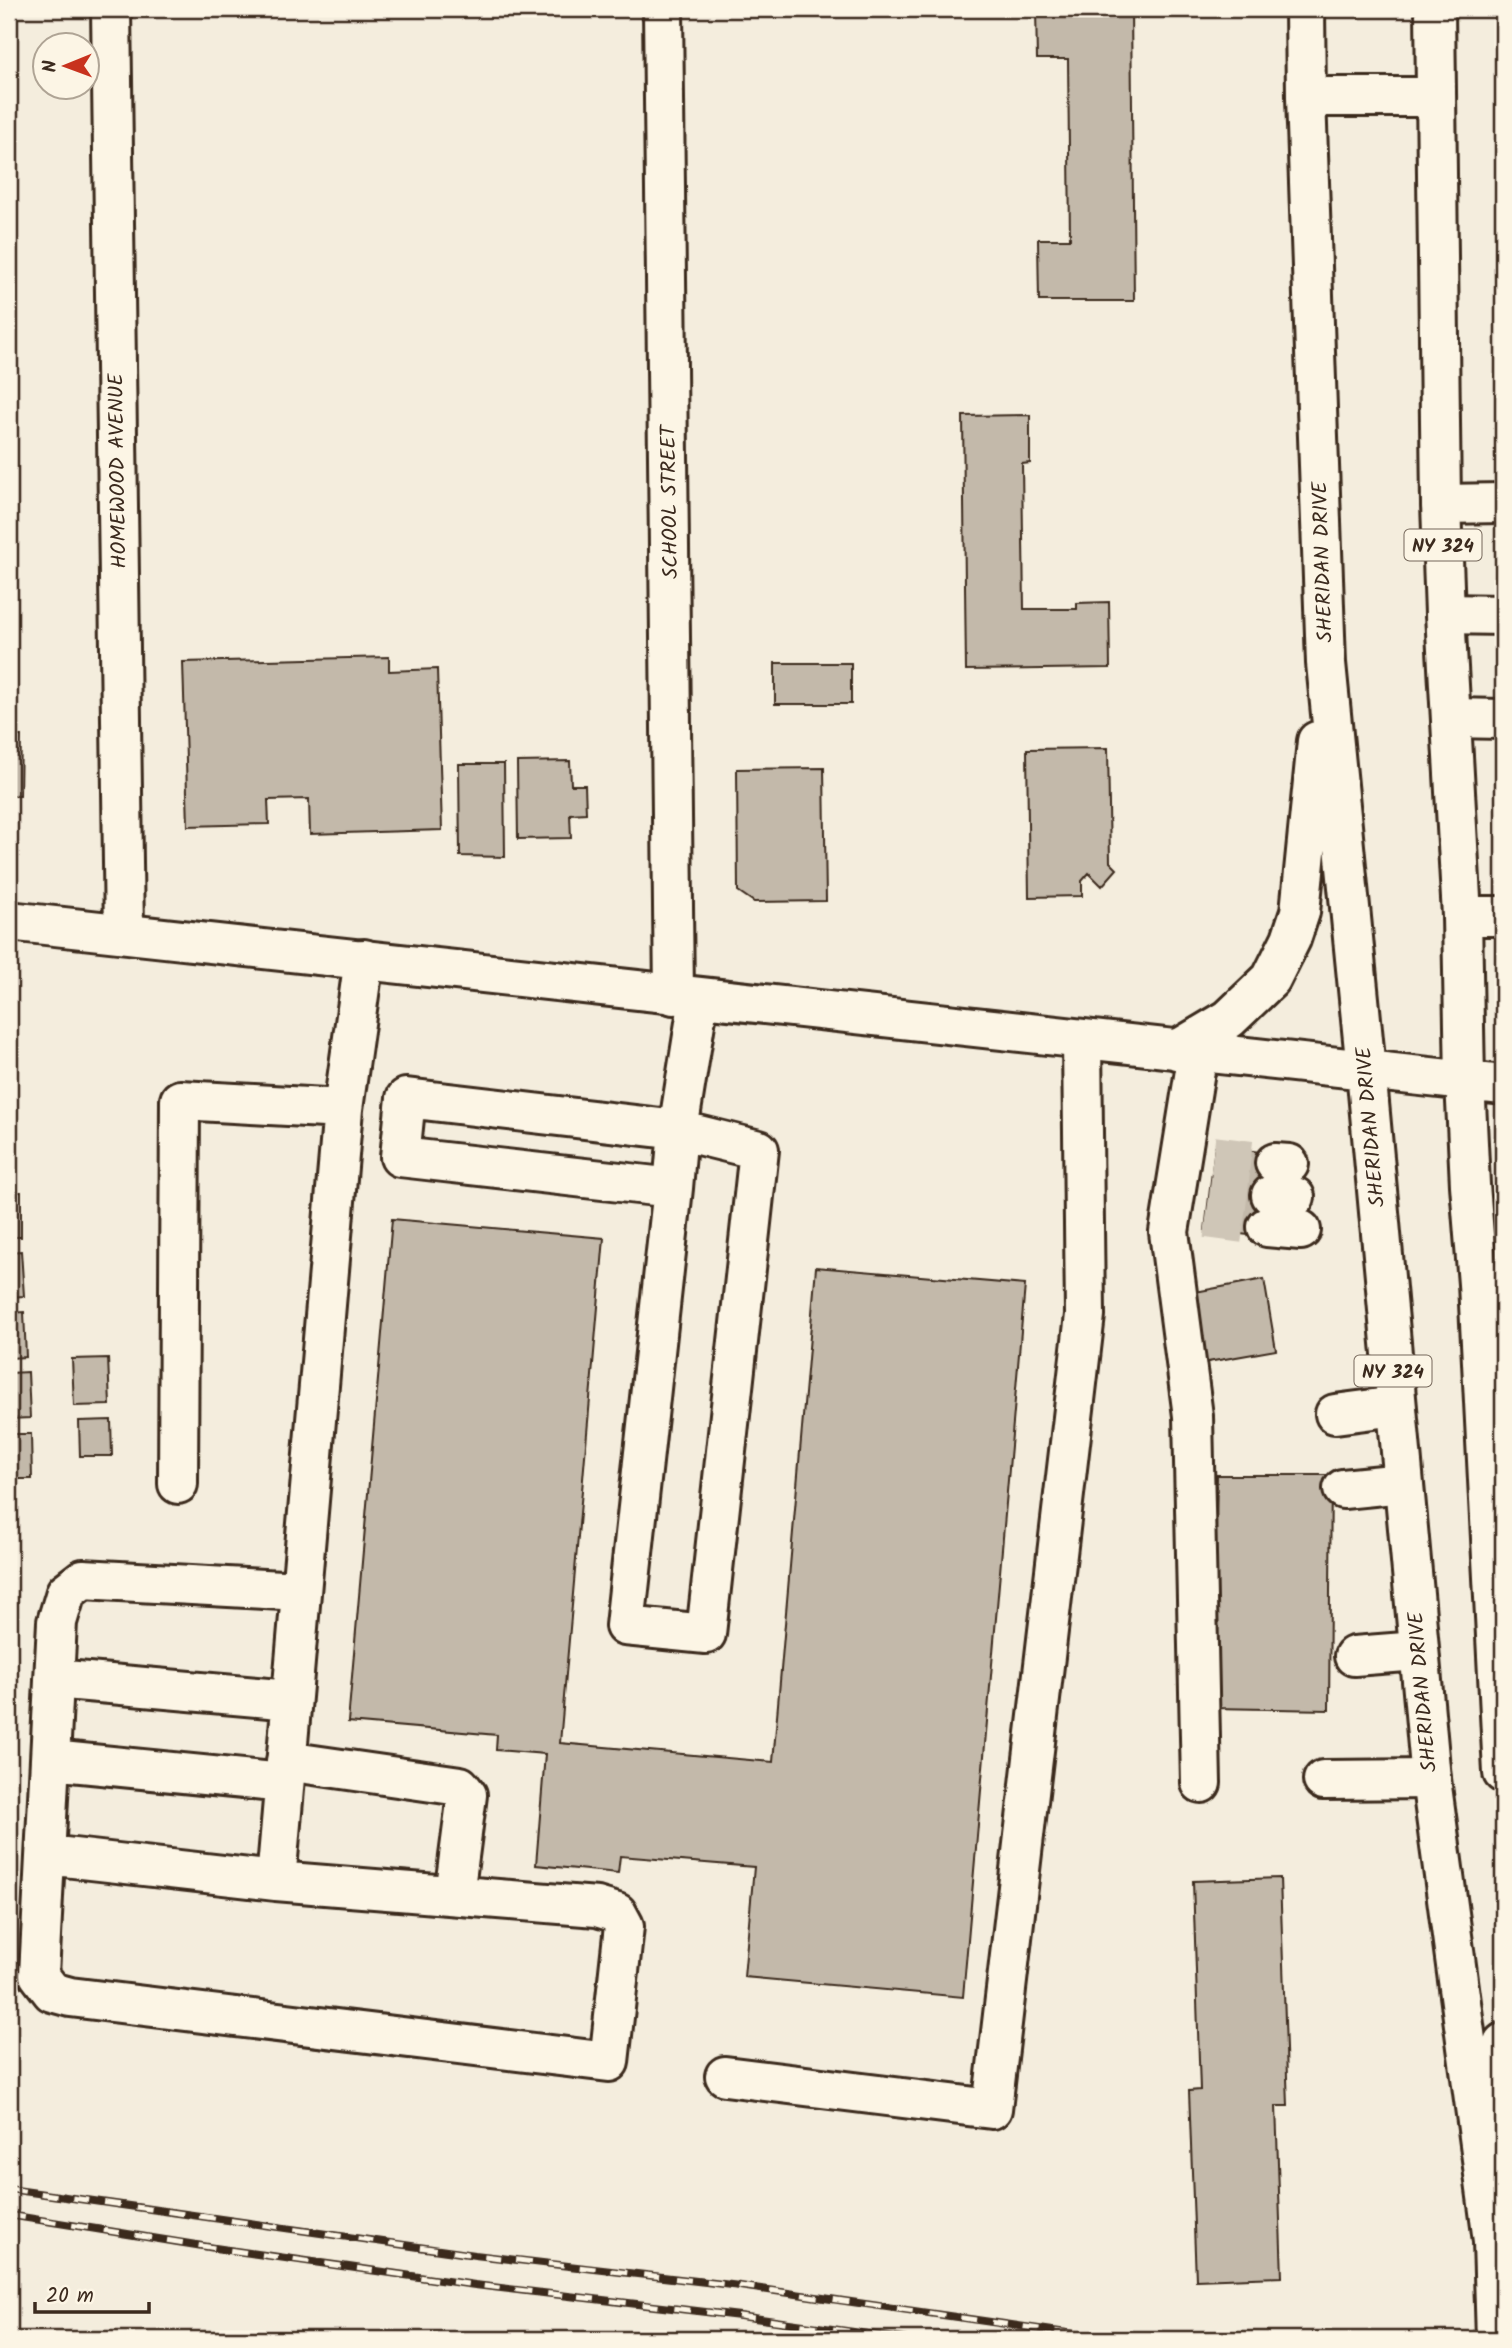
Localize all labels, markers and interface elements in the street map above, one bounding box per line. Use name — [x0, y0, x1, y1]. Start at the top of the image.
north arrow — [32, 32, 102, 102]
text: N — [36, 60, 66, 73]
street label: HOMEWOOD AVENUE — [100, 372, 137, 569]
street label: SCHOOL STREET — [653, 423, 688, 579]
street label: SHERIDAN DRIVE — [1304, 480, 1343, 643]
road number: NY 324 — [1404, 530, 1482, 560]
street label: SHERIDAN DRIVE — [1348, 1045, 1395, 1209]
road number: NY 324 — [1354, 1356, 1432, 1386]
street label: SHERIDAN DRIVE — [1400, 1610, 1447, 1774]
scale bar — [35, 2271, 149, 2315]
text: 20 m — [46, 2280, 94, 2313]

